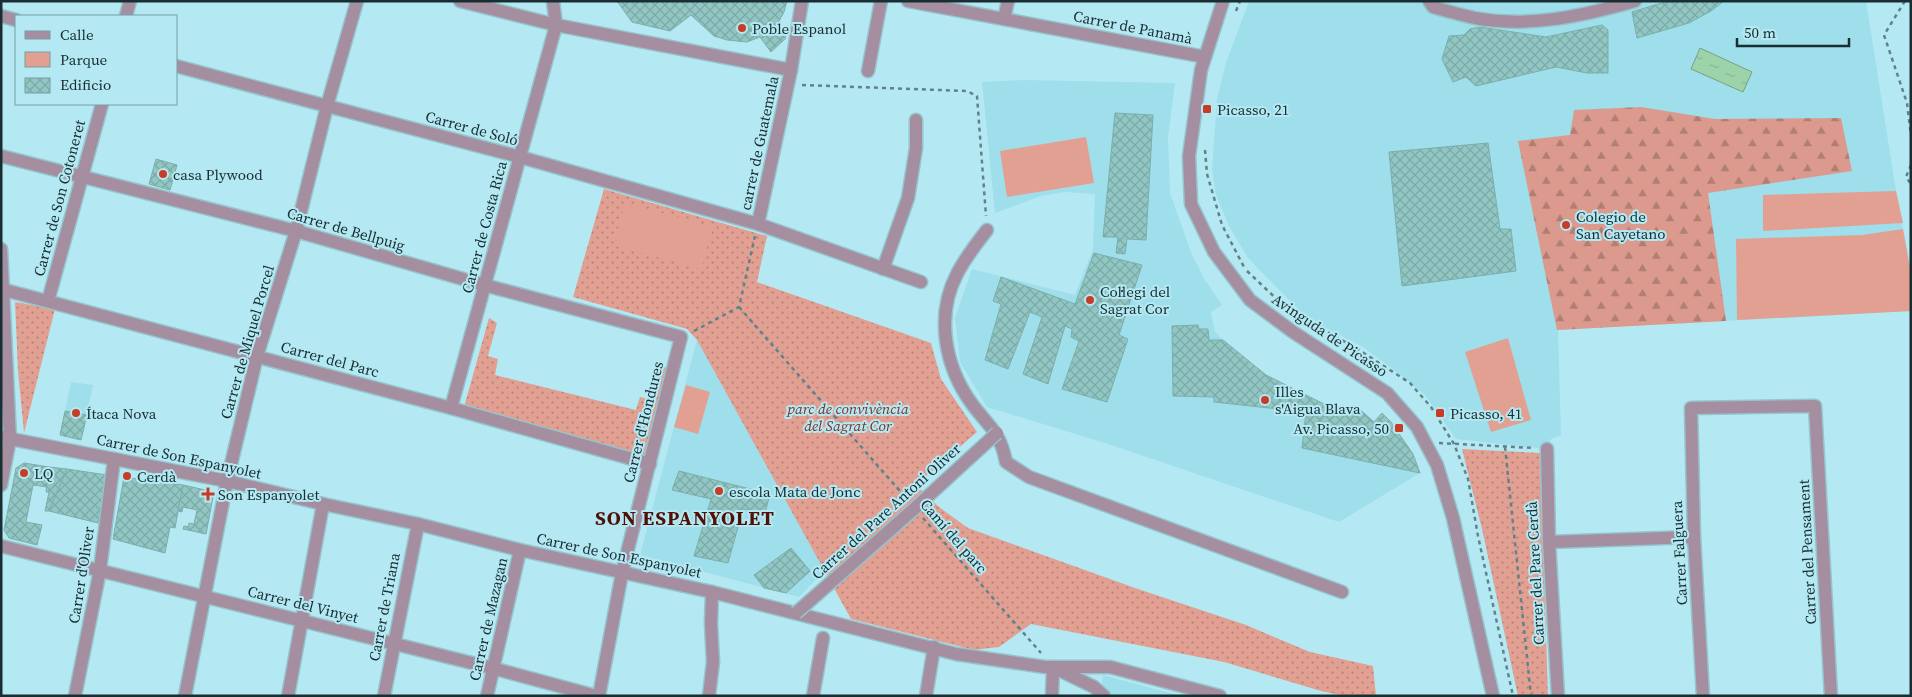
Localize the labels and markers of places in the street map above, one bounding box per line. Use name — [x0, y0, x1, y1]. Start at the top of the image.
place label: Poble Espanol — [752, 18, 847, 39]
marker: Poble Espanol — [736, 22, 748, 34]
place label: Picasso, 21 — [1217, 99, 1289, 120]
marker: Picasso, 21 — [1201, 103, 1213, 115]
place label: casa Plywood — [173, 164, 263, 185]
marker: casa Plywood — [157, 168, 169, 180]
place label: Colegio de San Cayetano — [1576, 206, 1666, 244]
marker: Colegio de San Cayetano — [1560, 219, 1572, 231]
place label: Col·legi del Sagrat Cor — [1100, 281, 1171, 319]
marker: Col·legi del Sagrat Cor — [1084, 294, 1096, 306]
place label: Illes s'Aigua Blava — [1275, 381, 1361, 419]
marker: Illes s'Aigua Blava — [1259, 394, 1271, 406]
place label: Ítaca Nova — [86, 403, 157, 424]
place label: Picasso, 41 — [1450, 403, 1522, 424]
marker: Ítaca Nova — [70, 407, 82, 419]
marker: Picasso, 41 — [1434, 407, 1446, 419]
place label: Av. Picasso, 50 — [1293, 418, 1389, 439]
marker: Av. Picasso, 50 — [1393, 422, 1405, 434]
place label: LQ — [34, 463, 53, 484]
place label: Cerdà — [137, 466, 177, 487]
marker: LQ — [18, 467, 30, 479]
marker: Cerdà — [121, 470, 133, 482]
place label: escola Mata de Jonc — [729, 481, 861, 502]
place label: Son Espanyolet — [218, 484, 319, 505]
marker: escola Mata de Jonc — [713, 485, 725, 497]
marker: Son Espanyolet — [202, 488, 214, 500]

